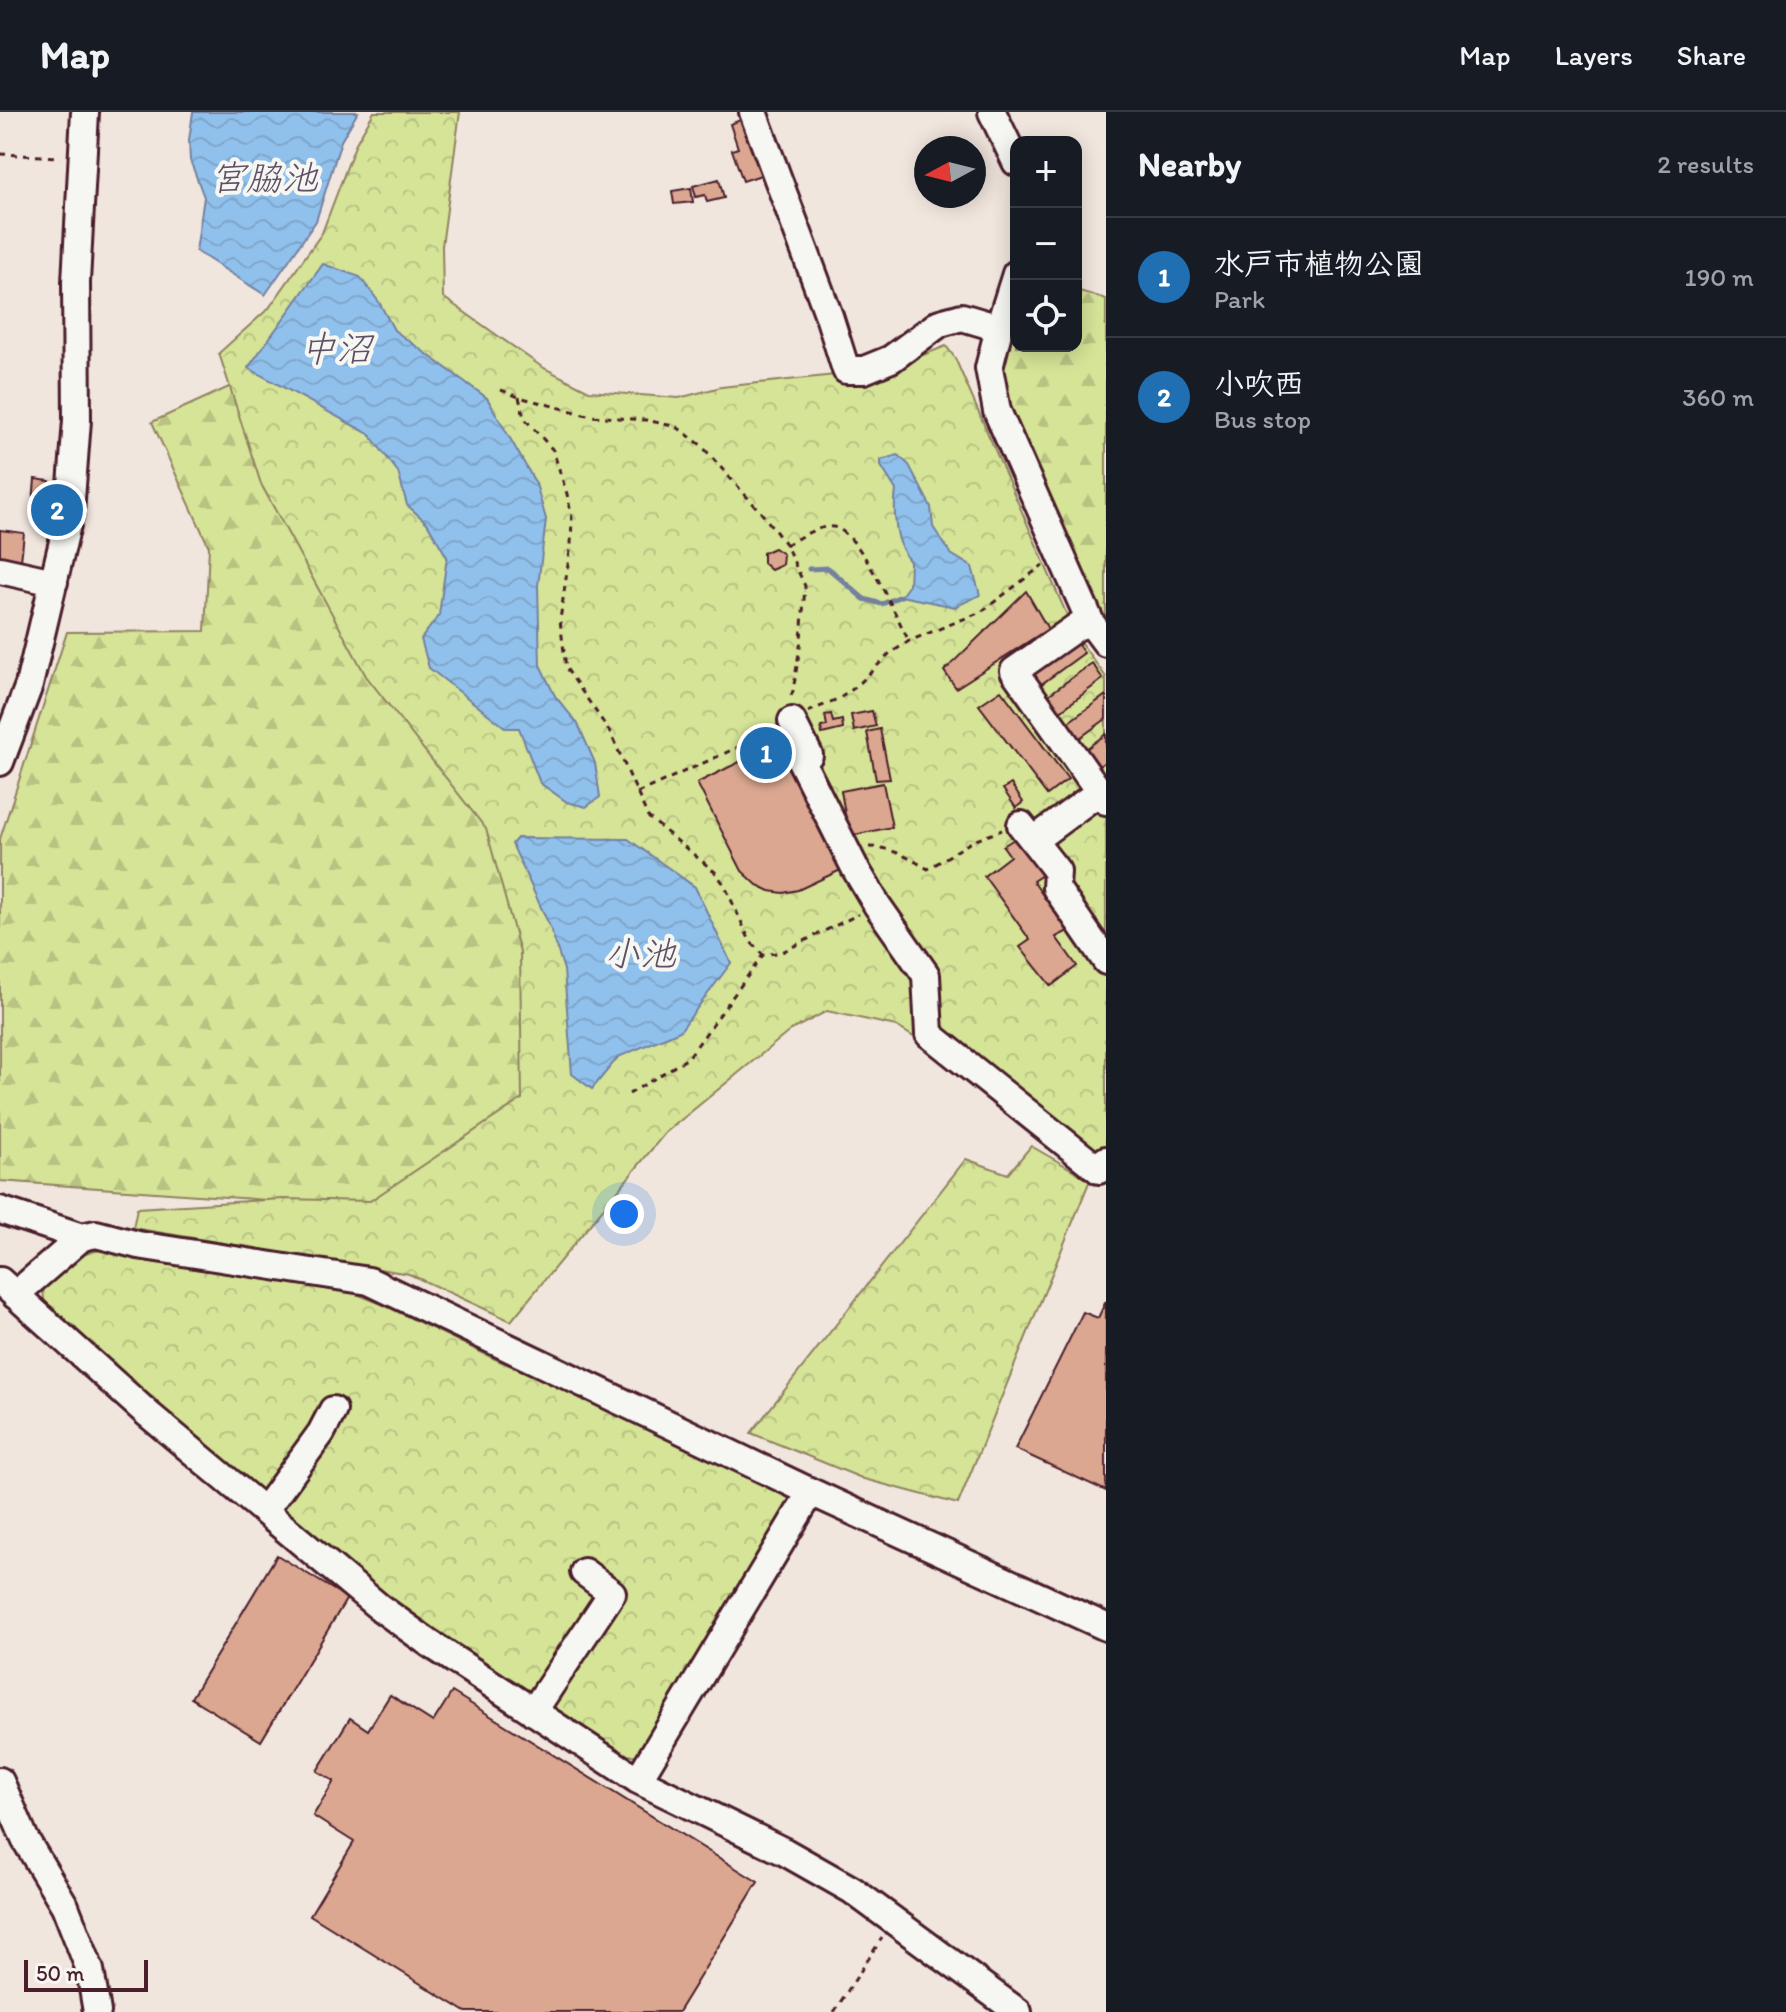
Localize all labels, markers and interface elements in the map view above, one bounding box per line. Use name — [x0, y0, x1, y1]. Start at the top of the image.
text: Map — [40, 32, 110, 78]
text: Map — [1459, 38, 1511, 72]
text: Layers — [1555, 38, 1633, 72]
text: Share — [1677, 38, 1746, 72]
north arrow — [914, 136, 986, 208]
map controls — [1010, 136, 1082, 352]
button: + — [1010, 136, 1082, 208]
text: Nearby — [1138, 144, 1241, 185]
text: 2 results — [1657, 148, 1754, 180]
water label: 宮脇池 — [210, 156, 319, 199]
button: − — [1010, 208, 1082, 280]
text: 水戸市植物公園 — [1214, 245, 1424, 282]
text: 1 — [1158, 261, 1170, 293]
text: 190 m — [1685, 261, 1754, 293]
button: locate — [1010, 280, 1082, 352]
text: Park — [1214, 283, 1265, 315]
water label: 中沼 — [300, 327, 375, 370]
text: 小吹西 — [1214, 365, 1304, 402]
text: 2 — [1157, 381, 1171, 413]
text: 360 m — [1682, 381, 1754, 413]
text: Bus stop — [1214, 403, 1311, 435]
pin: 2 — [31, 480, 83, 540]
pin: 1 — [740, 723, 792, 783]
water label: 小池 — [604, 932, 677, 975]
your location — [604, 1194, 644, 1234]
scale bar — [24, 1956, 148, 1992]
text: 50 m — [36, 1960, 85, 1987]

